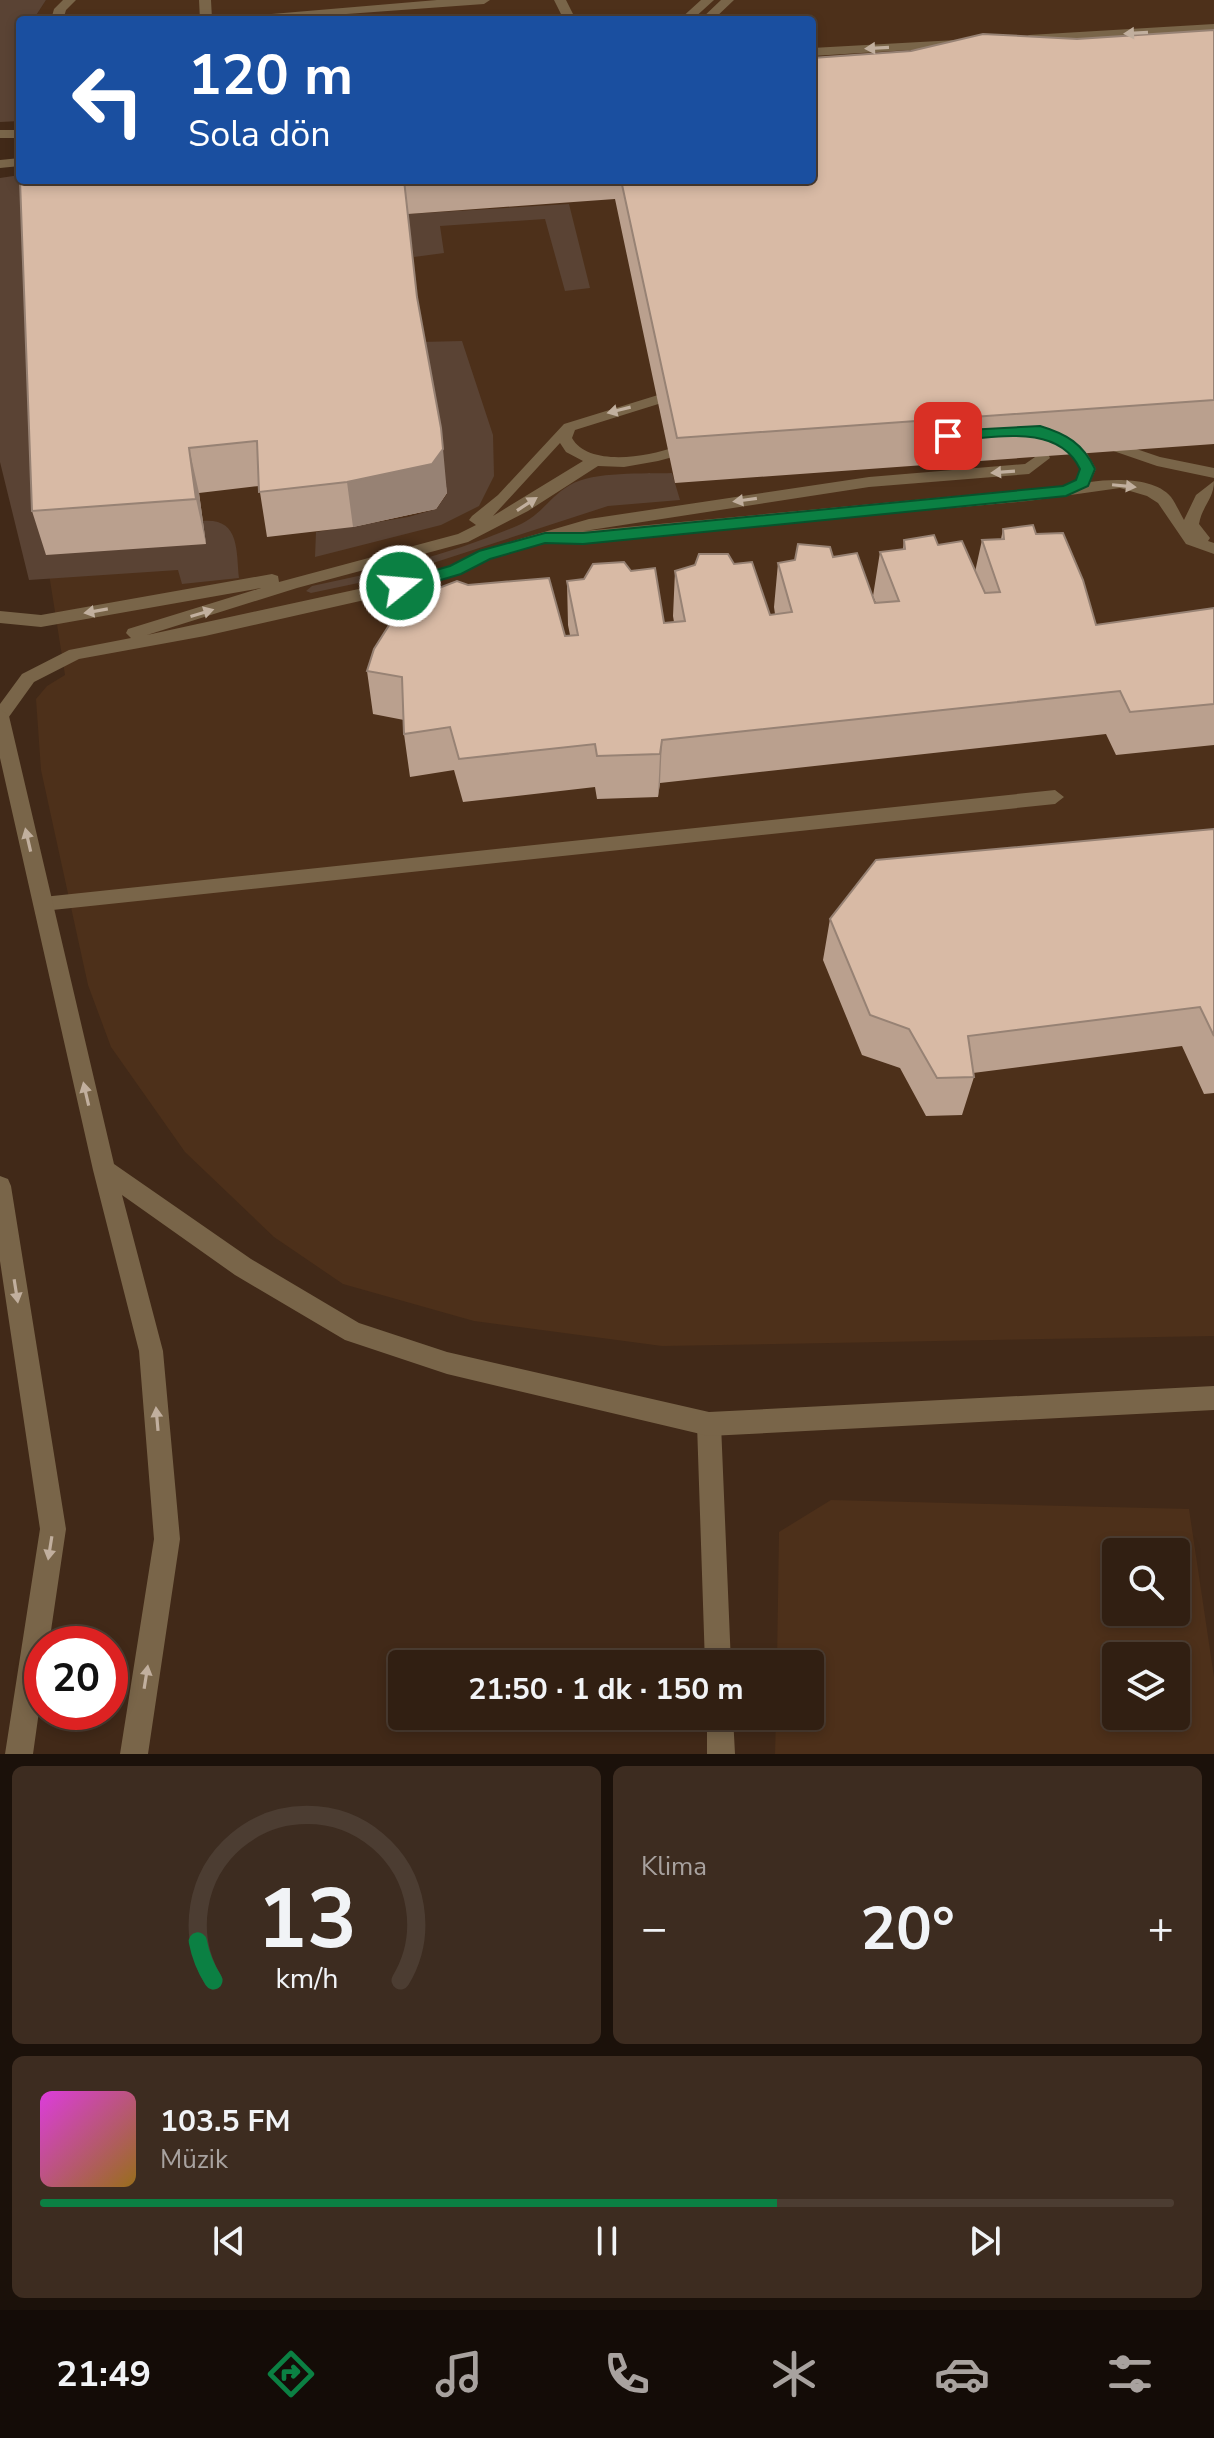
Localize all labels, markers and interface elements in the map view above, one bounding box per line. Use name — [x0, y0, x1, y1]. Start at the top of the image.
one-way arrow — [1123, 27, 1148, 40]
text: 120 m — [188, 37, 353, 114]
one-way arrow — [864, 42, 889, 55]
icon: left — [56, 48, 160, 152]
text: Sola dön — [188, 110, 331, 159]
pin — [914, 402, 982, 470]
one-way arrow — [607, 404, 632, 417]
icon: arrive — [926, 414, 970, 458]
one-way arrow — [990, 466, 1015, 479]
one-way arrow — [1112, 480, 1137, 493]
one-way arrow — [732, 494, 757, 507]
one-way arrow — [516, 497, 538, 511]
position arrow — [358, 544, 442, 628]
one-way arrow — [83, 606, 108, 618]
one-way arrow — [190, 606, 214, 618]
one-way arrow — [21, 827, 34, 852]
one-way arrow — [79, 1081, 92, 1106]
one-way arrow — [10, 1279, 23, 1304]
one-way arrow — [150, 1406, 163, 1431]
one-way arrow — [43, 1536, 56, 1561]
map controls — [1102, 1538, 1190, 1730]
button: search — [1102, 1538, 1190, 1626]
speed limit sign: 20 — [24, 1626, 128, 1730]
button: layers — [1102, 1642, 1190, 1730]
one-way arrow — [140, 1664, 153, 1689]
text: 21:50 · 1 dk · 150 m — [468, 1669, 744, 1710]
text: Klima — [641, 1849, 707, 1884]
text: 13 — [257, 1863, 356, 1976]
text: 20° — [860, 1888, 955, 1970]
text: − — [641, 1899, 667, 1959]
text: + — [1148, 1899, 1174, 1959]
text: km/h — [275, 1959, 338, 1998]
text: 103.5 FM — [160, 2101, 290, 2142]
text: Müzik — [160, 2142, 228, 2177]
icon: previous — [207, 2219, 251, 2263]
icon: pause — [585, 2219, 629, 2263]
icon: next — [963, 2219, 1007, 2263]
icon: directions — [263, 2346, 319, 2402]
icon: music — [431, 2346, 487, 2402]
icon: phone — [599, 2346, 655, 2402]
icon: climate — [766, 2346, 822, 2402]
icon: car — [934, 2346, 990, 2402]
icon: filters — [1102, 2346, 1158, 2402]
text: 21:49 — [56, 2350, 151, 2399]

